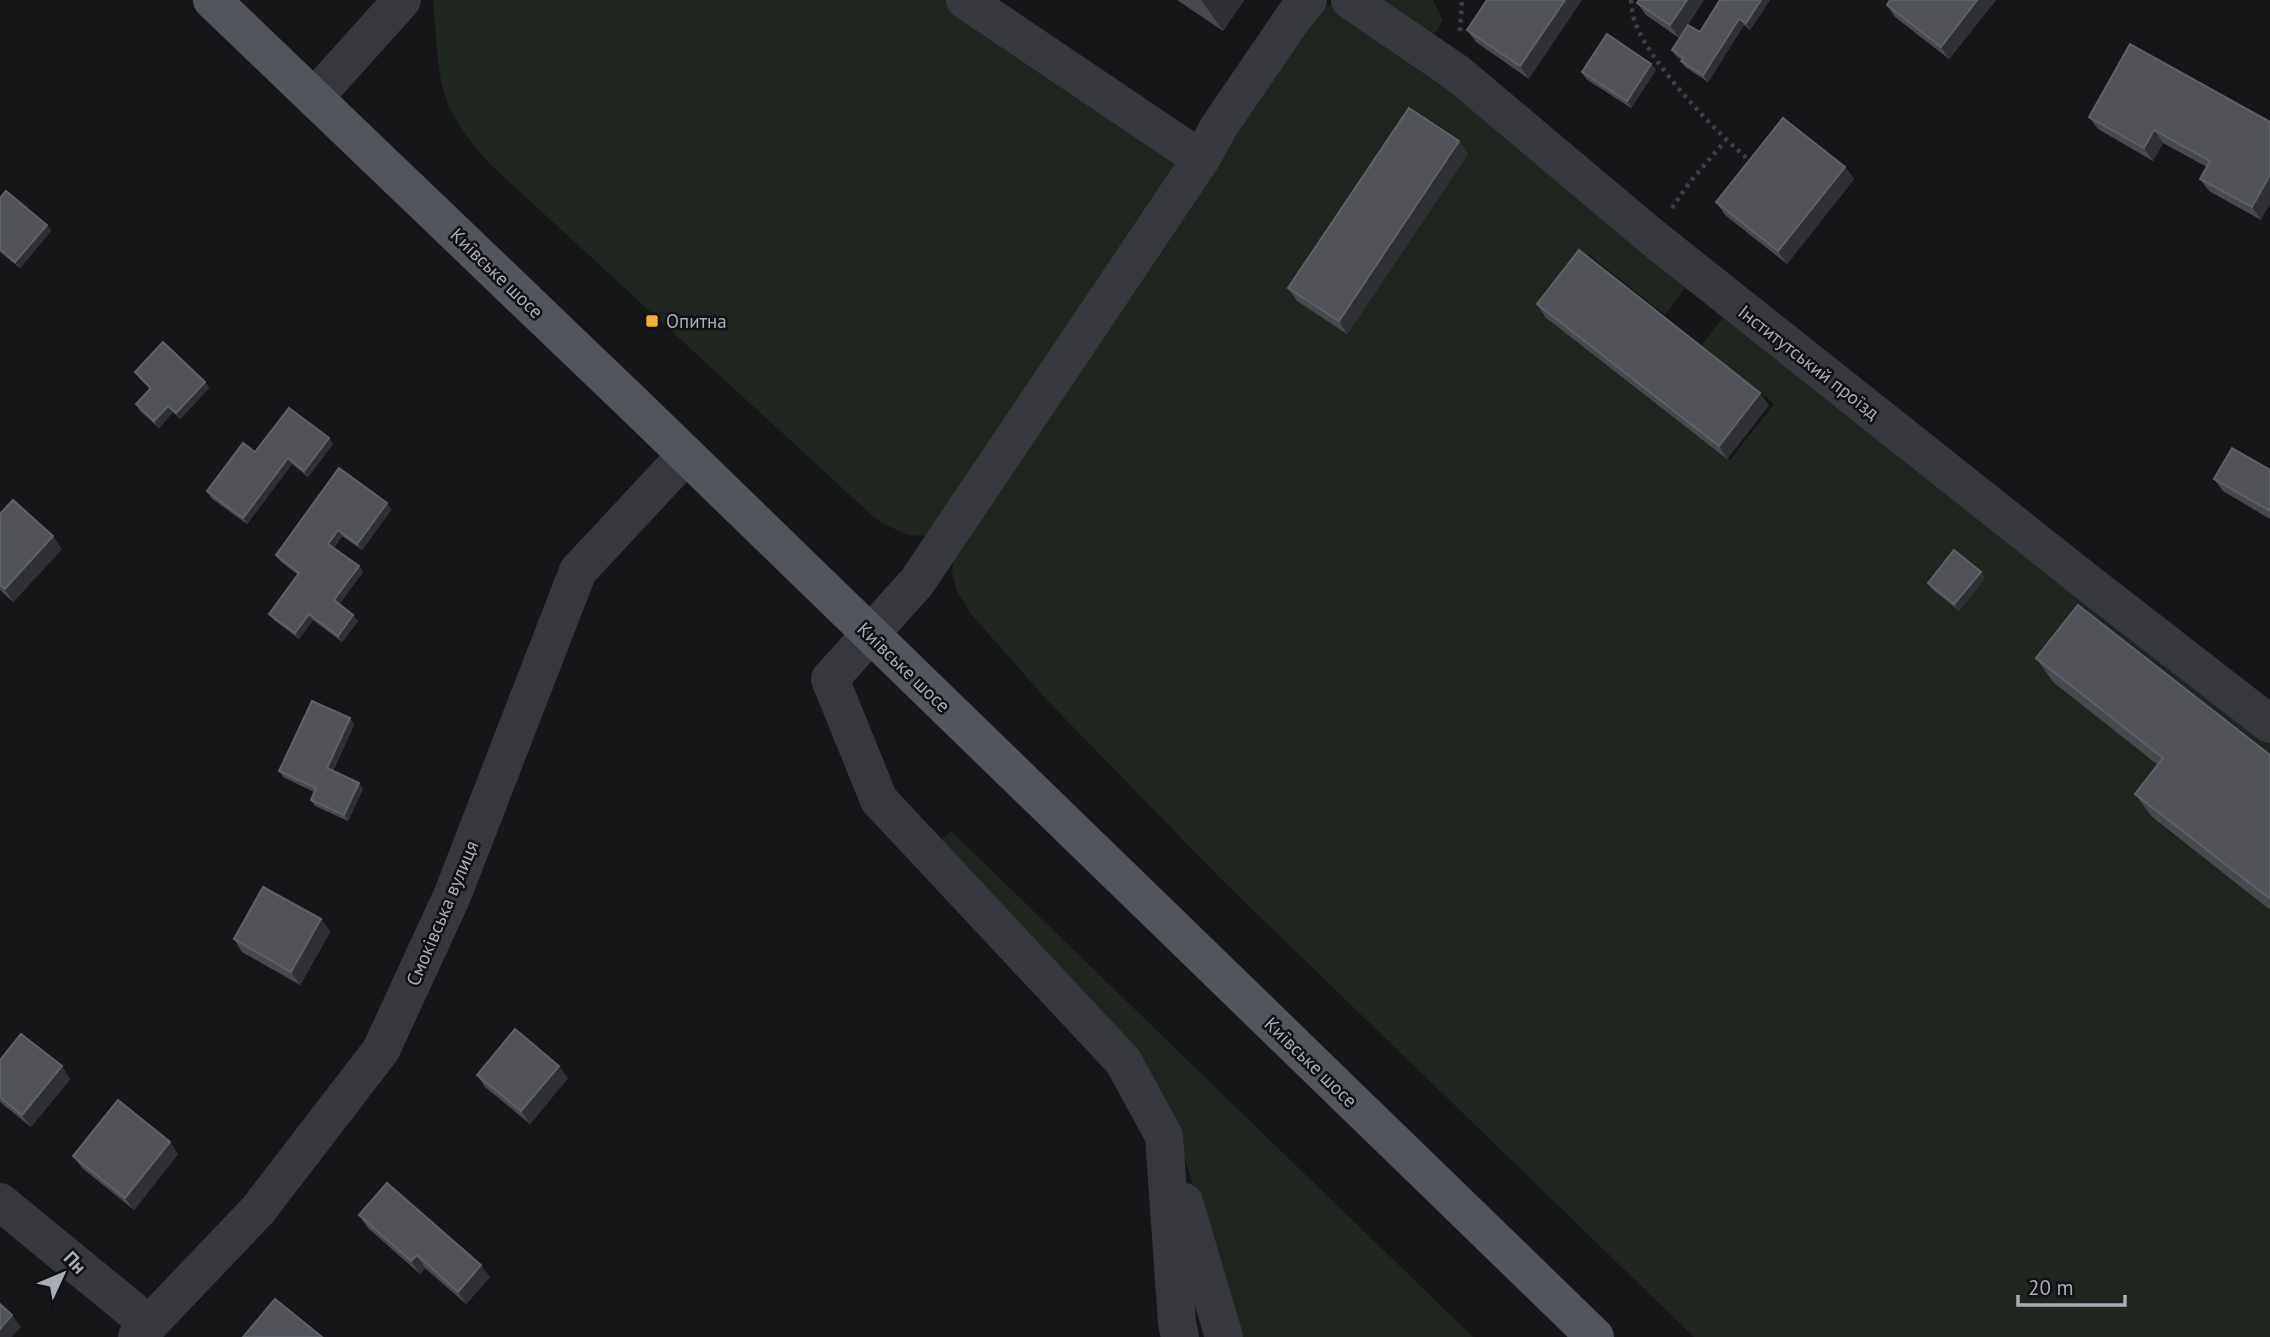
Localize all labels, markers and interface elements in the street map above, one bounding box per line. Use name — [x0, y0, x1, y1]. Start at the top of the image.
street label: Київське шосе — [446, 223, 548, 323]
street label: Інститутський проїзд — [1734, 299, 1884, 425]
place label: Опитна — [666, 309, 727, 333]
marker: Опитна — [644, 313, 660, 329]
street label: Київське шосе — [853, 617, 955, 717]
street label: Смоківська вулиця — [401, 837, 483, 989]
street label: Київське шосе — [1260, 1012, 1362, 1112]
north arrow — [28, 1239, 98, 1309]
text: Пн — [59, 1246, 92, 1279]
scale bar — [2018, 1264, 2125, 1308]
text: 20 m — [2028, 1274, 2074, 1301]

